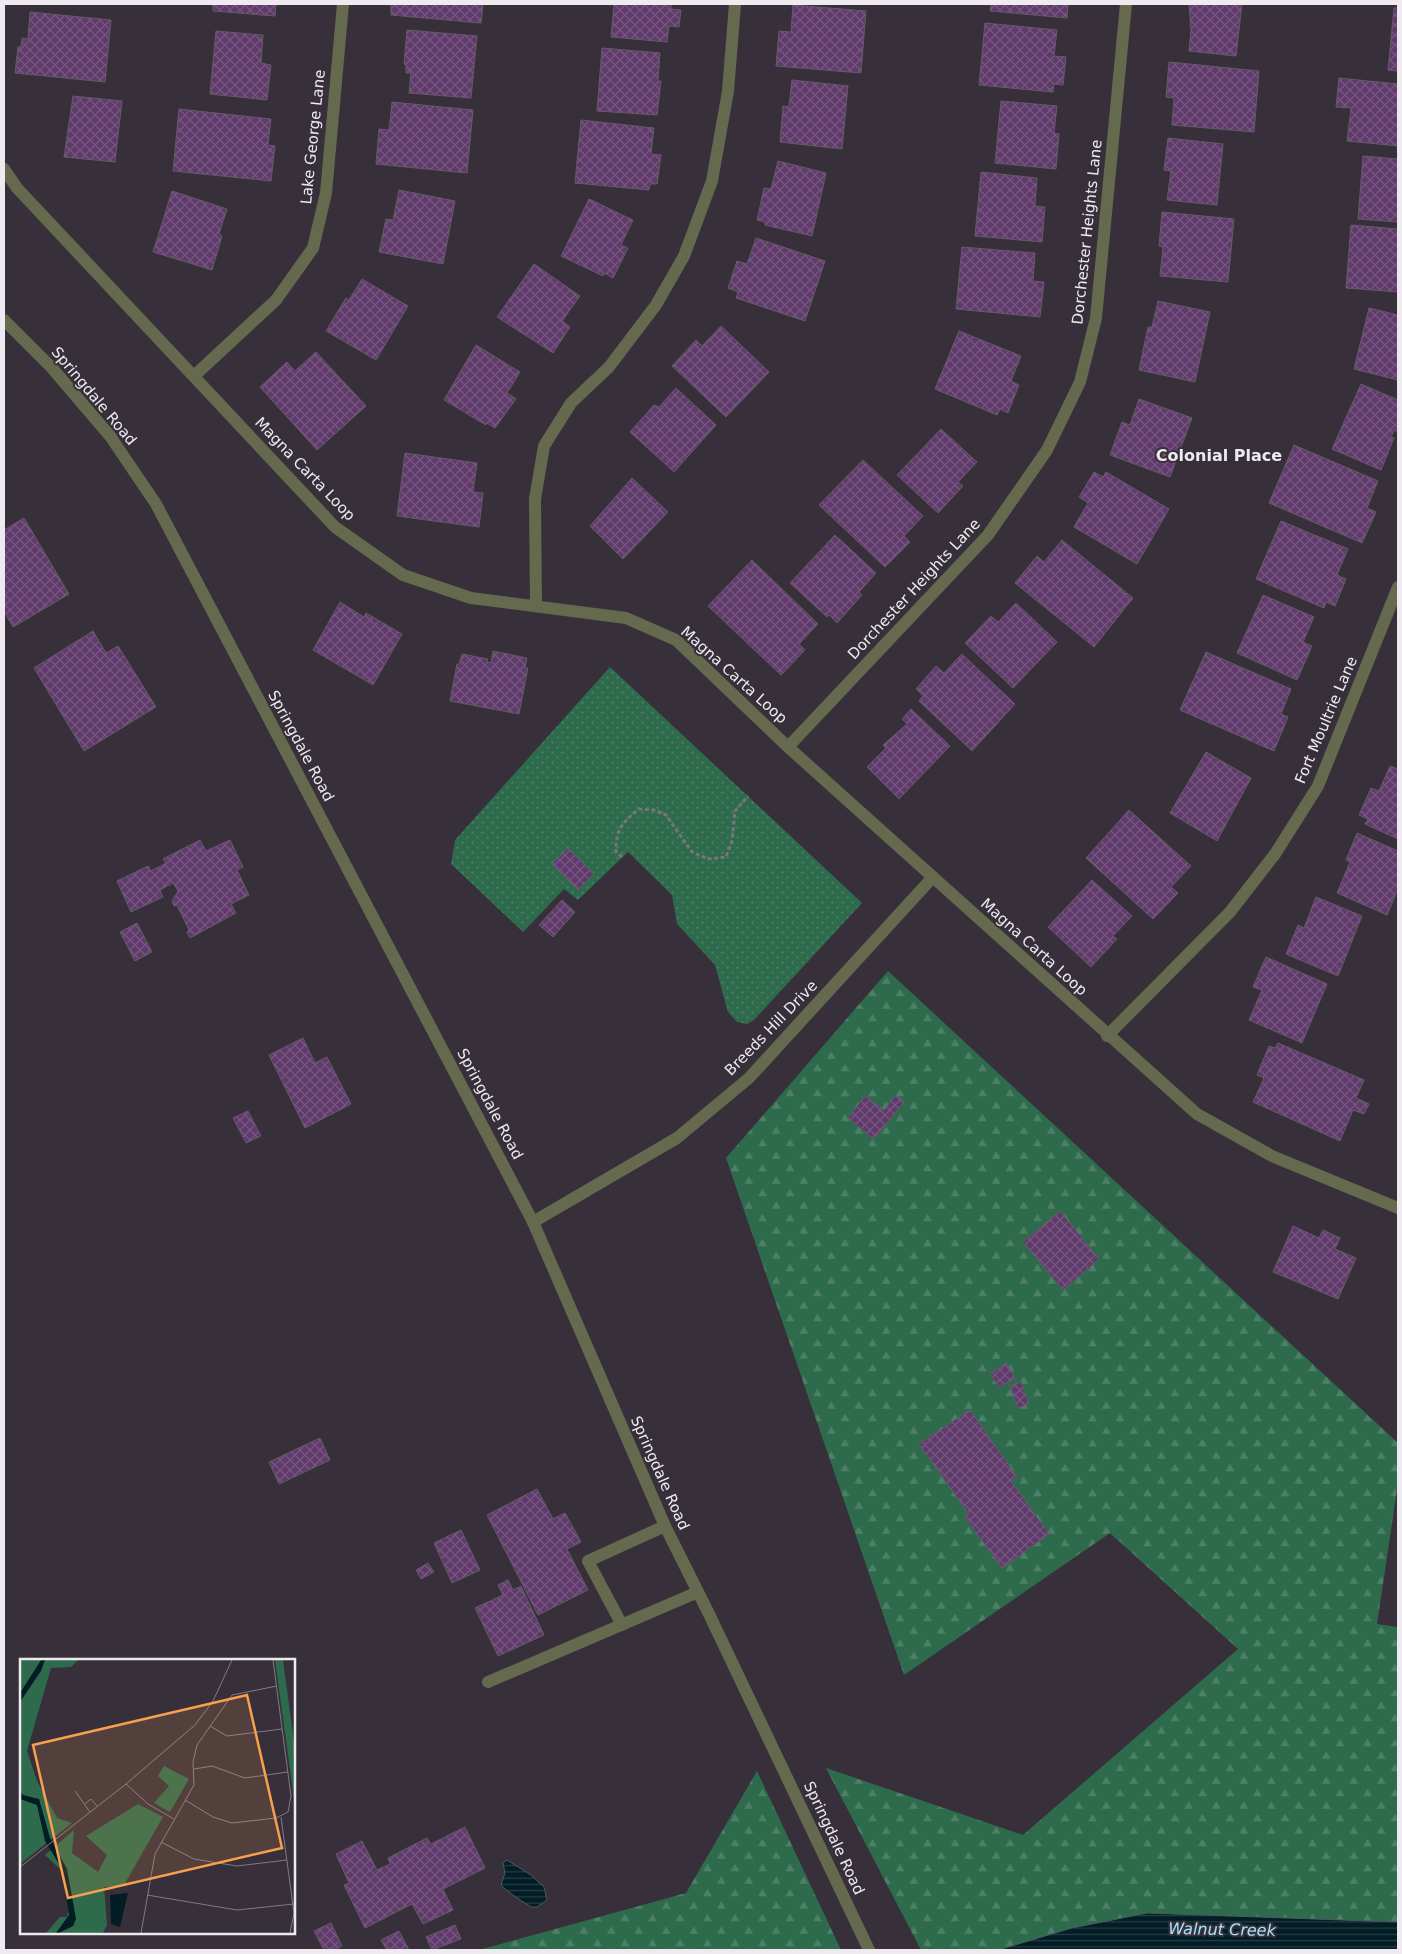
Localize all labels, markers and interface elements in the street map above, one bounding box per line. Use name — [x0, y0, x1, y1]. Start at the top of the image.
street label: Lake George Lane — [297, 69, 329, 205]
street label: Dorchester Heights Lane — [1068, 139, 1106, 325]
street label: Springdale Road — [48, 343, 140, 449]
street label: Magna Carta Loop — [251, 414, 359, 524]
district label: Colonial Place — [1156, 446, 1282, 465]
street label: Dorchester Heights Lane — [844, 515, 984, 663]
street label: Magna Carta Loop — [677, 623, 791, 727]
street label: Fort Moultrie Lane — [1291, 654, 1361, 786]
street label: Springdale Road — [264, 688, 338, 804]
street label: Magna Carta Loop — [977, 895, 1091, 999]
street label: Breeds Hill Drive — [721, 977, 821, 1079]
street label: Springdale Road — [453, 1046, 527, 1162]
street label: Springdale Road — [627, 1413, 693, 1533]
inset map — [20, 1659, 295, 1934]
street label: Springdale Road — [800, 1778, 868, 1898]
water label: Walnut Creek — [1168, 1919, 1277, 1940]

